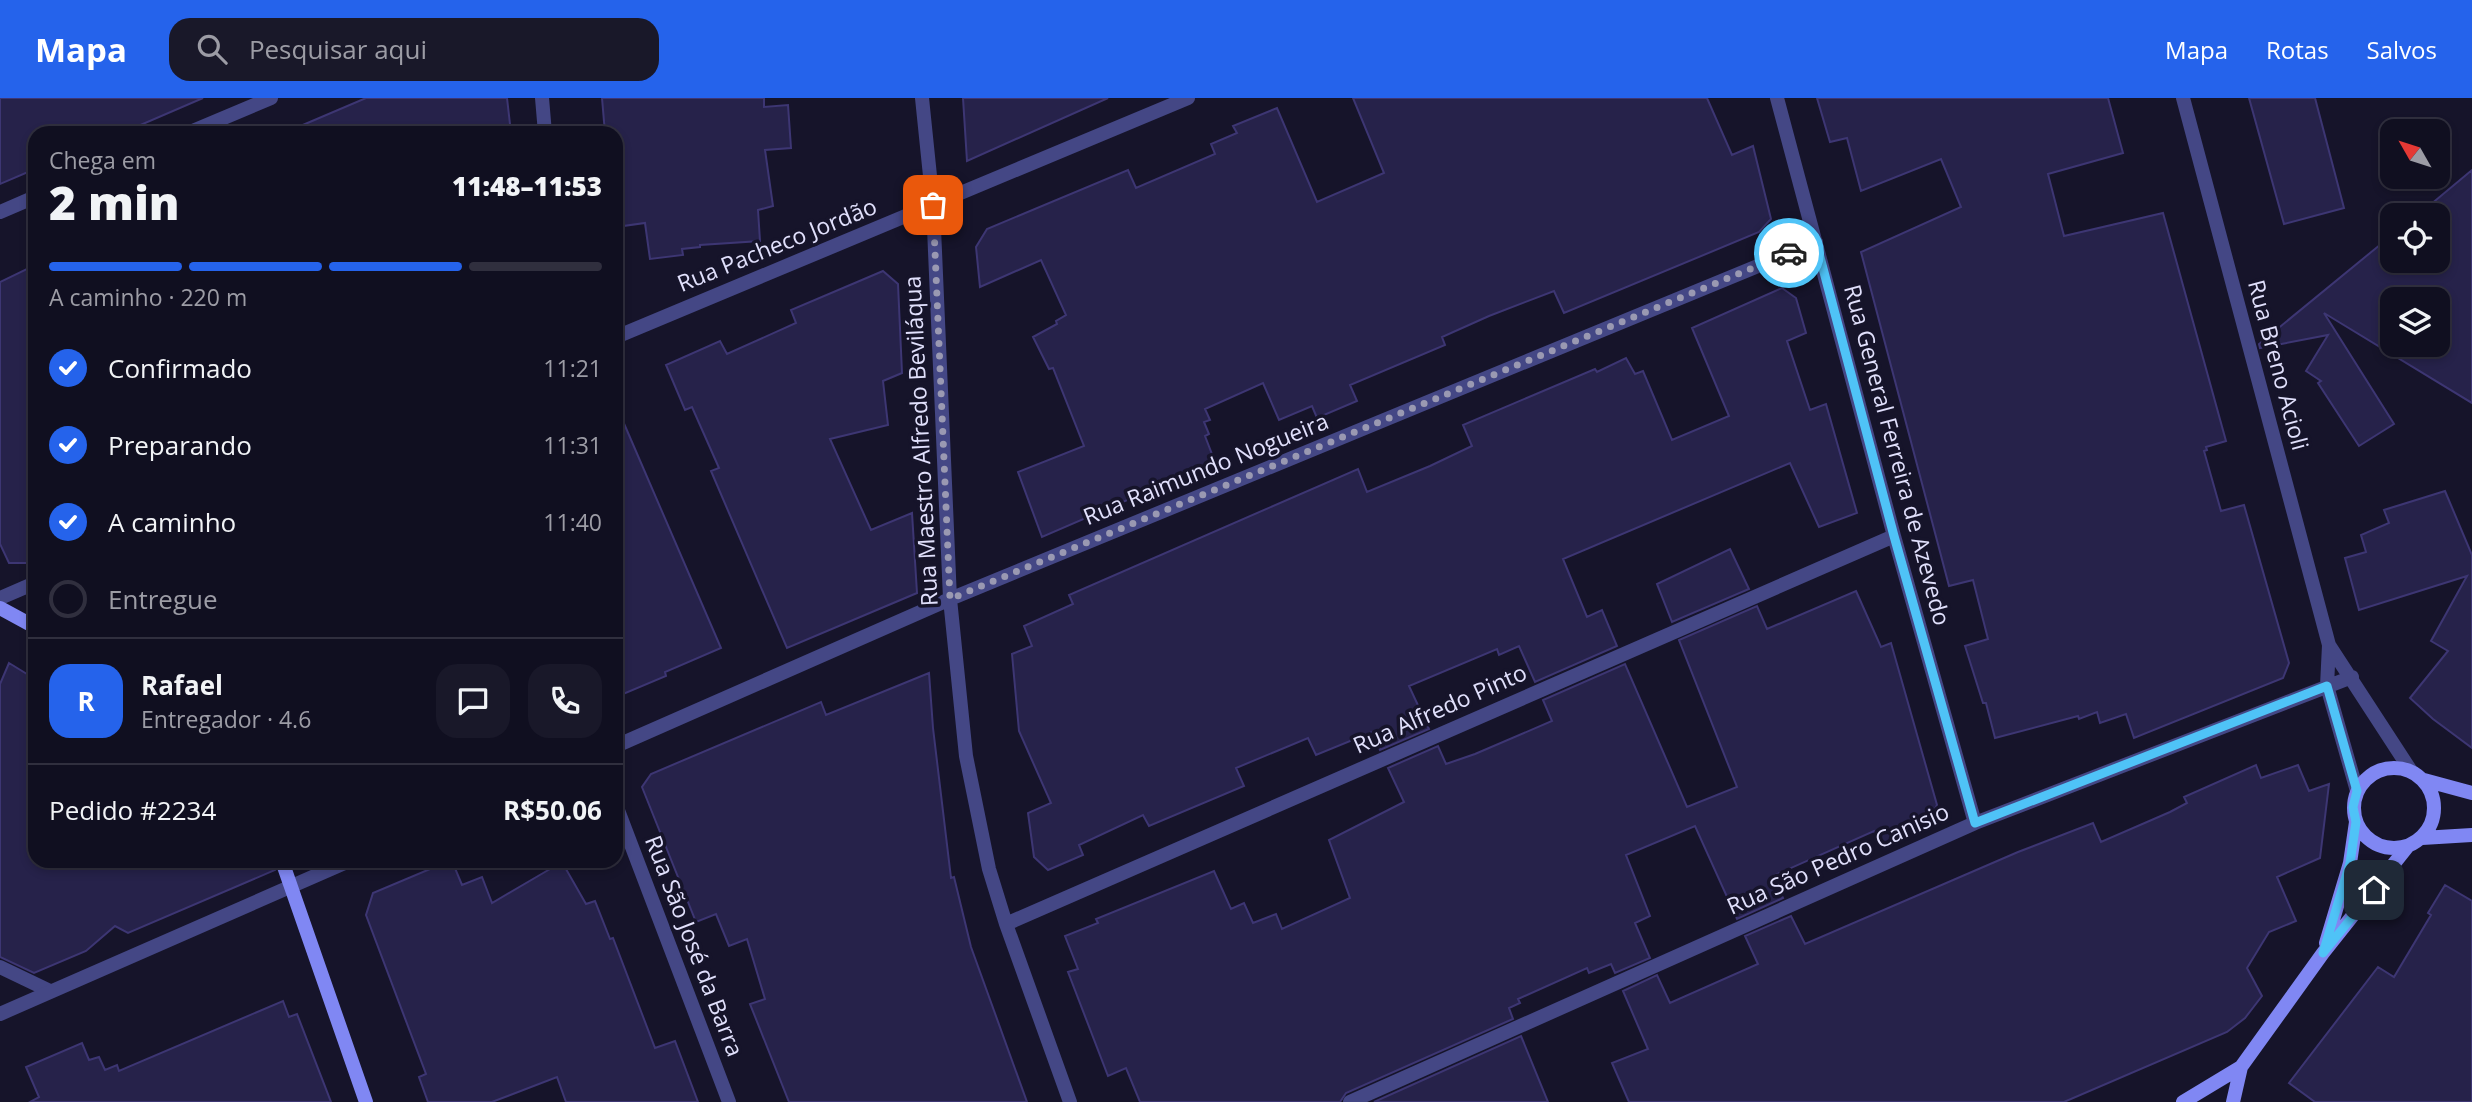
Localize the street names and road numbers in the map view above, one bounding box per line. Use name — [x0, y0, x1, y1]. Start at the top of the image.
street label: Rua Pacheco Jordão — [672, 189, 881, 299]
street label: Rua Maestro Alfredo Beviláqua — [895, 275, 945, 607]
street label: Rua Breno Acioli — [2241, 276, 2317, 453]
street label: Rua General Ferreira de Azevedo — [1837, 281, 1959, 629]
street label: Rua Raimundo Nogueira — [1078, 404, 1333, 532]
street label: Rua Alfredo Pinto — [1348, 655, 1532, 761]
street label: Rua São Pedro Canisio — [1721, 795, 1954, 922]
street label: Rua São José da Barra — [638, 831, 752, 1061]

